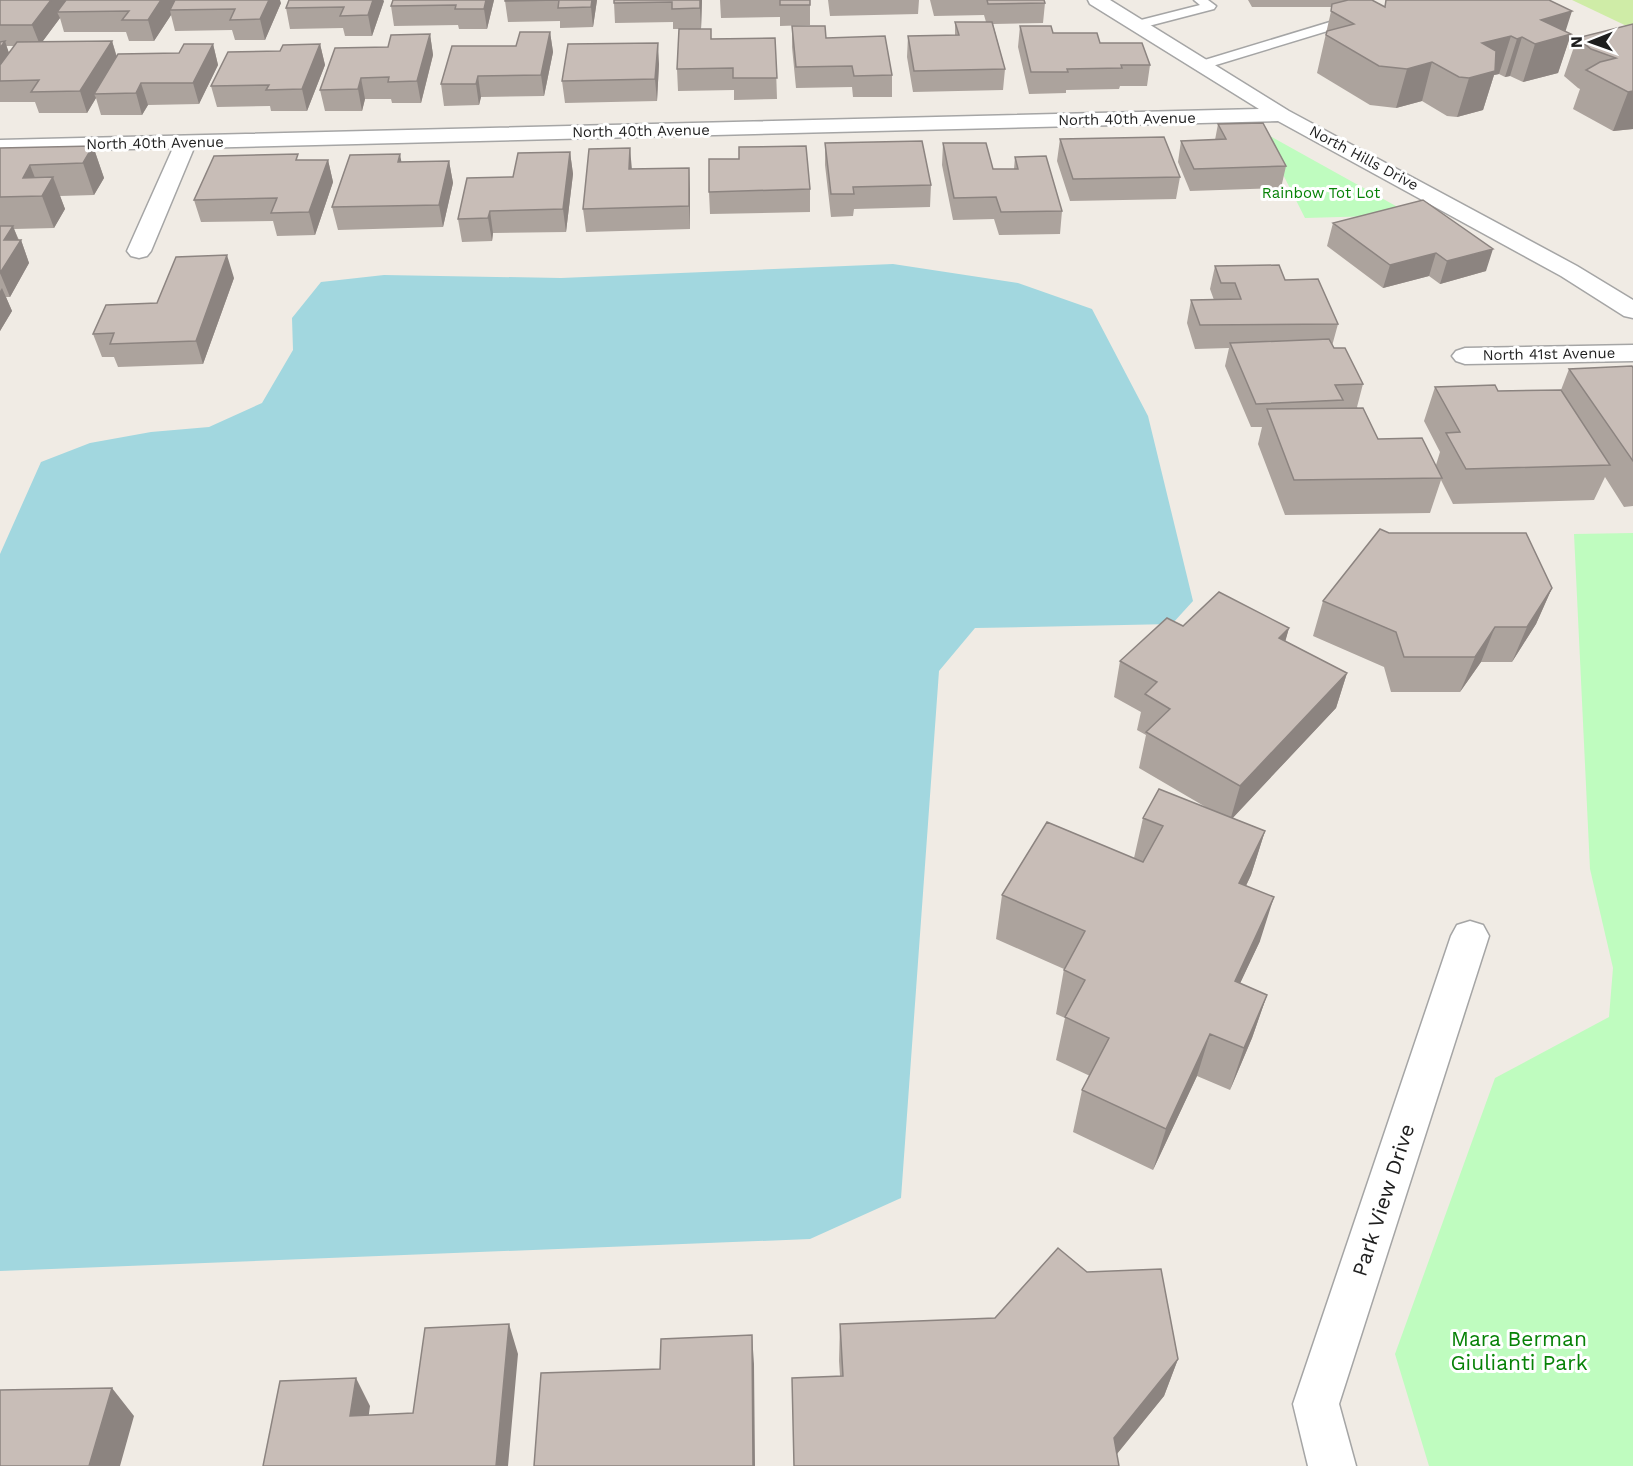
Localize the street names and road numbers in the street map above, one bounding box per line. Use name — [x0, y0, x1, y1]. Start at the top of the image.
street label: North 40th Avenue — [1058, 109, 1196, 129]
street label: North 40th Avenue — [572, 121, 710, 141]
street label: North Hills Drive — [1306, 122, 1422, 194]
street label: North 40th Avenue — [86, 133, 224, 153]
street label: North 41st Avenue — [1482, 344, 1616, 364]
street label: Park View Drive — [1347, 1121, 1419, 1279]

